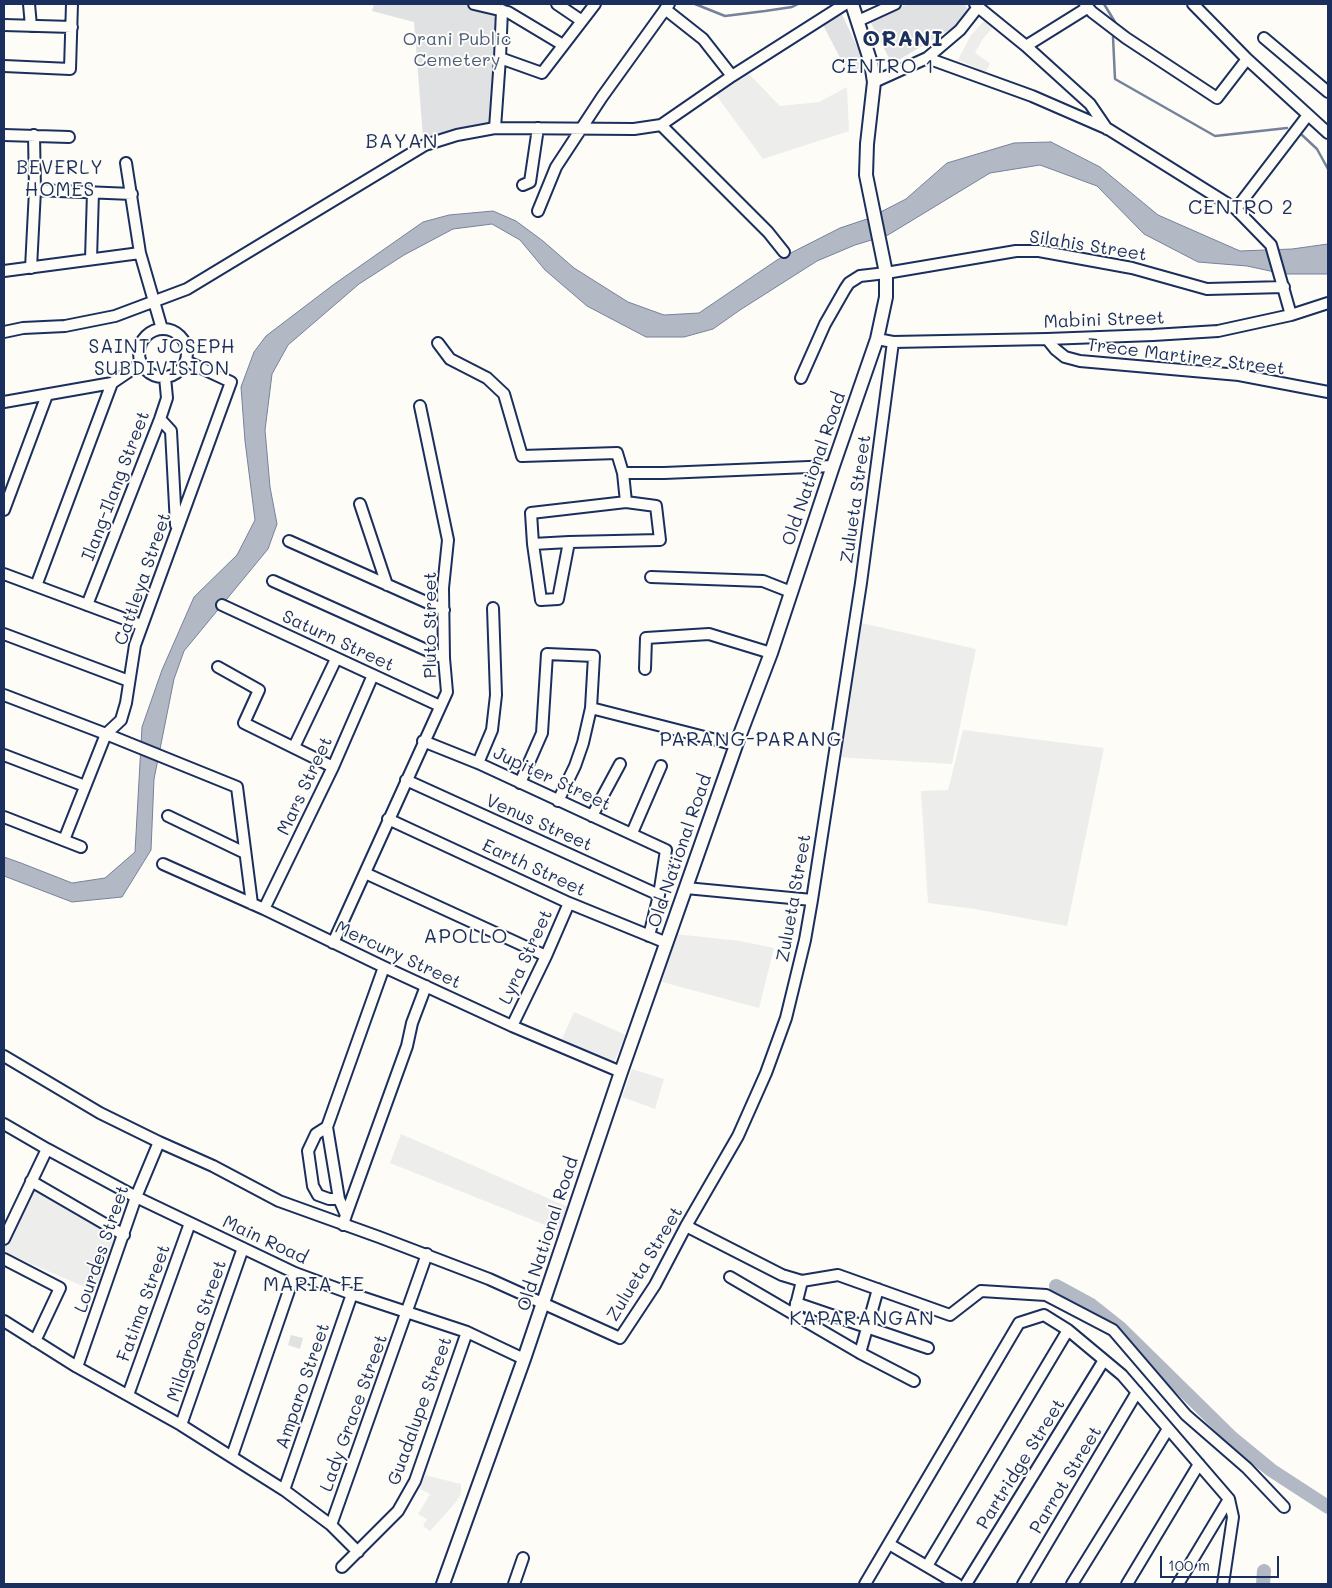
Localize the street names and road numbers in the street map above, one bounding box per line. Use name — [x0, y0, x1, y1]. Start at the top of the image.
street label: Silahis Street — [1028, 226, 1148, 266]
street label: Mabini Street — [1043, 307, 1165, 333]
street label: Trece Martirez Street — [1086, 334, 1286, 380]
street label: Old National Road — [778, 389, 850, 549]
street label: Ilang-Ilang Street — [77, 408, 155, 564]
street label: Zulueta Street — [836, 433, 876, 565]
street label: Cattleya Street — [110, 510, 176, 648]
street label: Pluto Street — [419, 571, 441, 679]
street label: Saturn Street — [279, 606, 397, 676]
street label: Mars Street — [273, 733, 337, 839]
street label: Jupiter Street — [490, 742, 614, 816]
street label: Old National Road — [644, 771, 716, 931]
street label: Venus Street — [482, 790, 596, 856]
street label: Zulueta Street — [772, 832, 816, 964]
street label: Earth Street — [479, 835, 589, 901]
street label: Lyra Street — [495, 906, 557, 1008]
street label: Mercury Street — [332, 916, 464, 994]
street label: Old National Road — [513, 1154, 583, 1314]
street label: Lourdes Street — [70, 1182, 134, 1316]
street label: Zulueta Street — [602, 1203, 688, 1325]
street label: Main Road — [219, 1211, 311, 1269]
street label: Fatima Street — [113, 1241, 175, 1365]
street label: Milagrosa Street — [163, 1257, 231, 1405]
street label: Amparo Street — [271, 1320, 335, 1452]
street label: Lady Grace Street — [316, 1331, 392, 1495]
street label: Guadalupe Street — [383, 1334, 457, 1488]
street label: Partridge Street — [972, 1395, 1070, 1533]
street label: Parrot Street — [1025, 1422, 1107, 1538]

